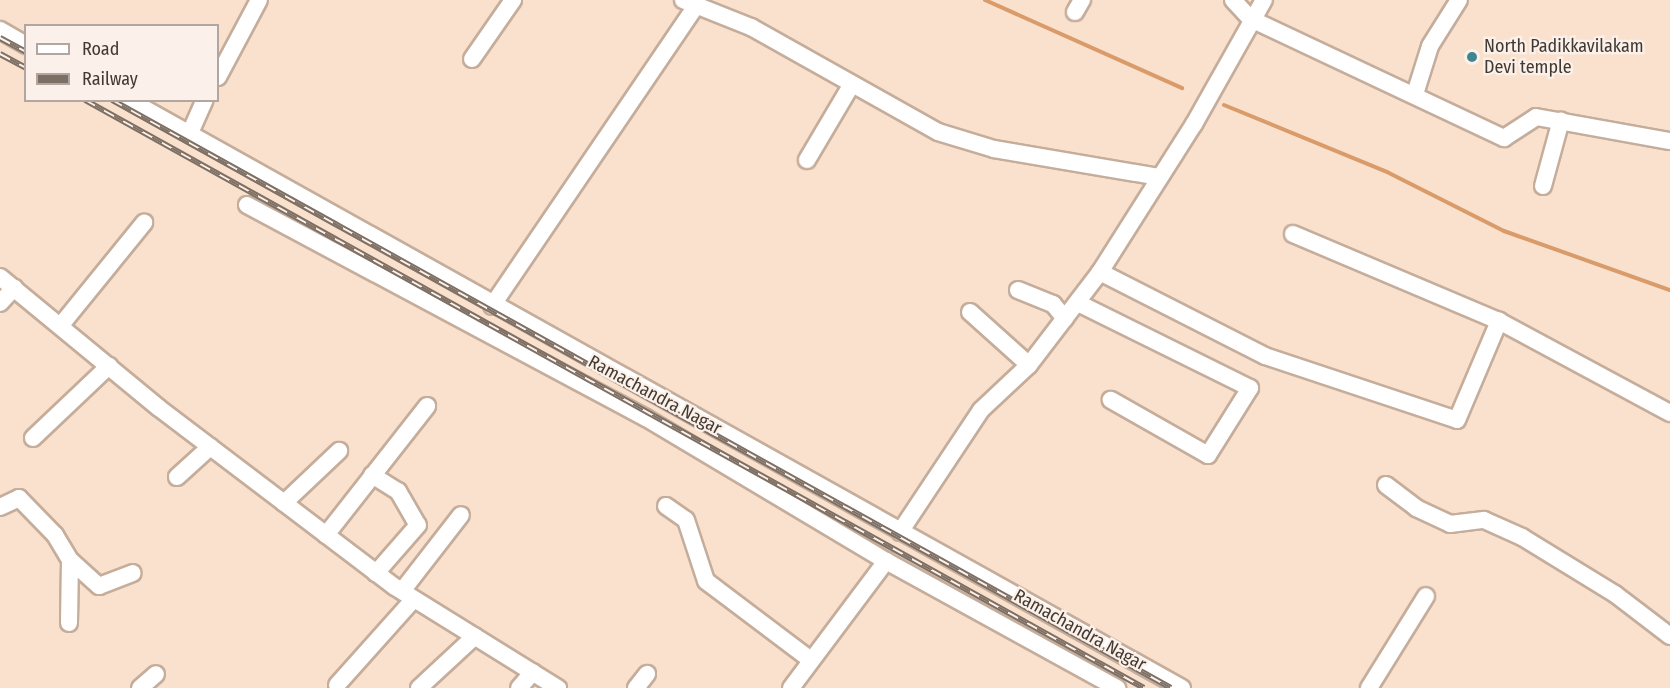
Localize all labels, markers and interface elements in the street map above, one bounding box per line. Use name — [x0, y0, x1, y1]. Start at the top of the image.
legend — [24, 24, 219, 102]
place label: North Padikkavilakam Devi temple — [1484, 36, 1644, 78]
text: Road — [82, 38, 119, 60]
marker: North Padikkavilakam Devi temple — [1465, 50, 1479, 64]
text: Railway — [82, 68, 138, 90]
street label: Ramachandra Nagar — [585, 351, 725, 439]
street label: Ramachandra Nagar — [1010, 585, 1150, 675]

